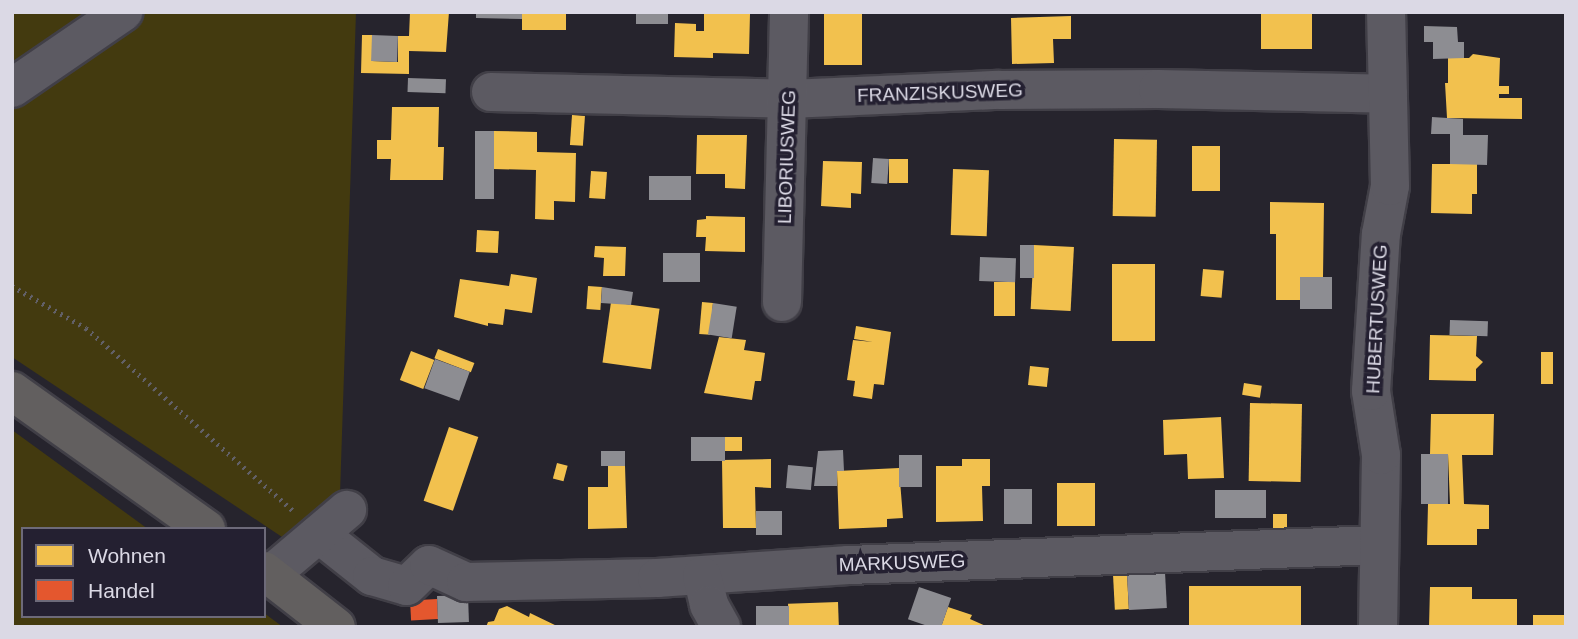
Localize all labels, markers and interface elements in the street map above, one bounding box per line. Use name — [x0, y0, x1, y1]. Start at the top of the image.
street label: FRANZISKUSWEG — [857, 79, 1023, 107]
street label: LIBORIUSWEG — [773, 90, 801, 224]
street label: HUBERTUSWEG — [1362, 244, 1392, 394]
legend — [21, 527, 266, 618]
text: Wohnen — [88, 544, 166, 567]
street label: MARKUSWEG — [838, 549, 966, 577]
text: Handel — [88, 579, 155, 602]

